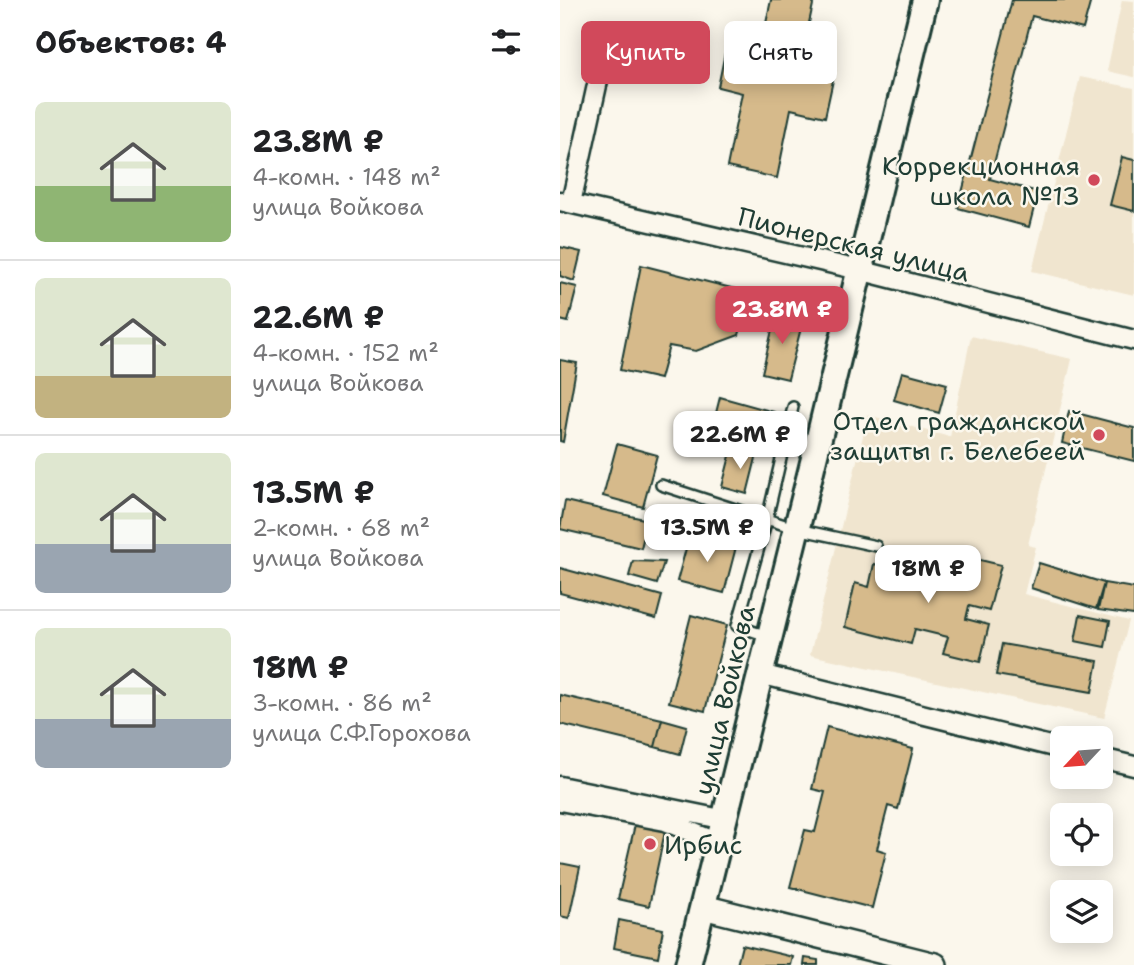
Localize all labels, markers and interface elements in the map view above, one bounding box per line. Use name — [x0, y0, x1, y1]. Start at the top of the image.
chip: Купить — [581, 21, 710, 84]
chip: Снять — [724, 21, 837, 84]
text: Объектов: 4 — [35, 22, 227, 63]
icon: filters — [487, 23, 525, 61]
text: 23.8M ₽ — [252, 121, 384, 162]
icon: home — [91, 130, 175, 214]
place label: Коррекционная школа №13 — [882, 148, 1080, 213]
text: 4-комн. · 148 m² — [252, 162, 441, 192]
marker: Коррекционная школа №13 — [1086, 172, 1102, 188]
text: улица Войкова — [252, 192, 424, 222]
street label: Пионерская улица — [734, 198, 974, 290]
pin: 23.8M ₽ — [717, 286, 847, 346]
text: 23.8M ₽ — [731, 294, 833, 324]
text: 22.6M ₽ — [252, 297, 384, 338]
icon: home — [91, 306, 175, 390]
text: 4-комн. · 152 m² — [252, 338, 439, 368]
text: улица Войкова — [252, 368, 424, 398]
place label: Отдел гражданской защиты г. Белебеей — [830, 403, 1085, 468]
pin: 22.6M ₽ — [675, 412, 805, 471]
text: 22.6M ₽ — [689, 419, 791, 449]
marker: Отдел гражданской защиты г. Белебеей — [1091, 427, 1107, 443]
text: 13.5M ₽ — [252, 472, 375, 513]
icon: home — [91, 481, 175, 565]
pin: 13.5M ₽ — [642, 504, 772, 564]
text: 13.5M ₽ — [660, 512, 754, 542]
text: 2-комн. · 68 m² — [252, 513, 430, 543]
text: улица Войкова — [252, 543, 424, 573]
pin: 18M ₽ — [879, 546, 977, 605]
text: 18M ₽ — [891, 553, 965, 583]
street label: улица Войкова — [685, 602, 763, 798]
text: 18M ₽ — [252, 647, 349, 688]
icon: home — [91, 656, 175, 740]
text: 3-комн. · 86 m² — [252, 688, 432, 718]
text: улица С.Ф.Горохова — [252, 718, 471, 748]
north arrow — [1050, 726, 1113, 789]
map controls — [1050, 726, 1113, 943]
button: locate — [1050, 803, 1113, 866]
place label: Ирбис — [664, 827, 743, 862]
marker: Ирбис — [642, 836, 658, 852]
button: layers — [1050, 880, 1113, 943]

